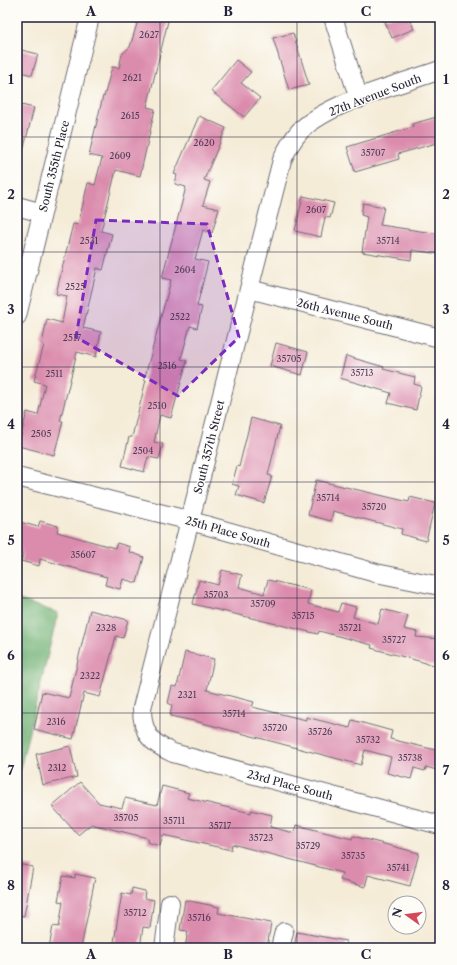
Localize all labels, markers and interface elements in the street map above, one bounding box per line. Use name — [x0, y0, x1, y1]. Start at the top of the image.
text: A — [85, 3, 97, 19]
text: B — [223, 3, 233, 19]
text: C — [361, 3, 371, 19]
house number: 2627 — [139, 29, 160, 40]
text: 1 — [8, 71, 14, 87]
street label: 27th Avenue South — [327, 71, 423, 119]
text: 1 — [443, 71, 449, 87]
house number: 2621 — [122, 72, 142, 83]
house number: 2615 — [120, 110, 140, 121]
street label: South 355th Place — [36, 119, 72, 213]
house number: 2620 — [193, 137, 215, 148]
house number: 35707 — [361, 147, 386, 158]
house number: 2609 — [109, 150, 131, 161]
text: 2 — [7, 186, 15, 202]
text: 2 — [442, 186, 450, 202]
house number: 2607 — [306, 204, 327, 215]
house number: 2531 — [80, 235, 99, 246]
house number: 35714 — [376, 235, 400, 246]
house number: 2604 — [174, 264, 196, 275]
house number: 2525 — [65, 281, 85, 292]
street label: 26th Avenue South — [295, 295, 395, 333]
text: 3 — [7, 301, 15, 317]
text: 3 — [442, 301, 450, 317]
house number: 2522 — [170, 311, 190, 322]
house number: 2517 — [63, 332, 82, 343]
house number: 35705 — [277, 353, 302, 364]
house number: 2516 — [157, 360, 177, 371]
house number: 35713 — [350, 367, 374, 378]
house number: 2511 — [45, 368, 63, 379]
street label: South 357th Street — [191, 399, 227, 495]
house number: 2510 — [147, 400, 167, 411]
text: 4 — [7, 416, 15, 432]
text: 4 — [442, 416, 450, 432]
house number: 2505 — [31, 428, 51, 439]
house number: 2504 — [133, 445, 153, 456]
house number: 35714 — [316, 492, 340, 503]
house number: 35720 — [361, 501, 387, 512]
street label: 25th Place South — [184, 513, 272, 551]
text: 5 — [7, 532, 15, 548]
text: 5 — [442, 532, 450, 548]
house number: 35607 — [70, 549, 96, 560]
house number: 35703 — [204, 589, 229, 600]
house number: 35709 — [250, 598, 276, 609]
house number: 35715 — [292, 610, 315, 621]
house number: 2328 — [96, 622, 116, 633]
house number: 35721 — [338, 622, 362, 633]
house number: 35727 — [382, 634, 407, 645]
text: 6 — [7, 647, 15, 663]
text: 6 — [442, 647, 450, 663]
house number: 2322 — [80, 670, 100, 681]
house number: 2321 — [177, 689, 197, 700]
house number: 35714 — [222, 708, 246, 719]
house number: 2316 — [46, 716, 66, 727]
house number: 35720 — [262, 722, 288, 733]
house number: 35726 — [308, 726, 332, 737]
house number: 35732 — [356, 734, 380, 745]
house number: 35738 — [398, 752, 422, 763]
text: 7 — [8, 762, 15, 778]
house number: 2312 — [47, 762, 67, 773]
text: 7 — [443, 762, 450, 778]
street label: 23rd Place South — [245, 767, 335, 803]
house number: 35705 — [114, 812, 139, 823]
house number: 35711 — [163, 815, 185, 826]
house number: 35717 — [209, 820, 232, 831]
house number: 35723 — [249, 832, 273, 843]
house number: 35729 — [296, 840, 320, 851]
house number: 35735 — [341, 850, 365, 861]
house number: 35741 — [387, 862, 410, 873]
text: 8 — [7, 877, 15, 893]
text: 8 — [442, 877, 450, 893]
north arrow — [387, 895, 427, 935]
text: N — [389, 906, 405, 919]
house number: 35712 — [123, 907, 147, 918]
house number: 35716 — [187, 912, 211, 923]
text: A — [85, 946, 97, 962]
text: B — [223, 946, 233, 962]
text: C — [361, 946, 371, 962]

